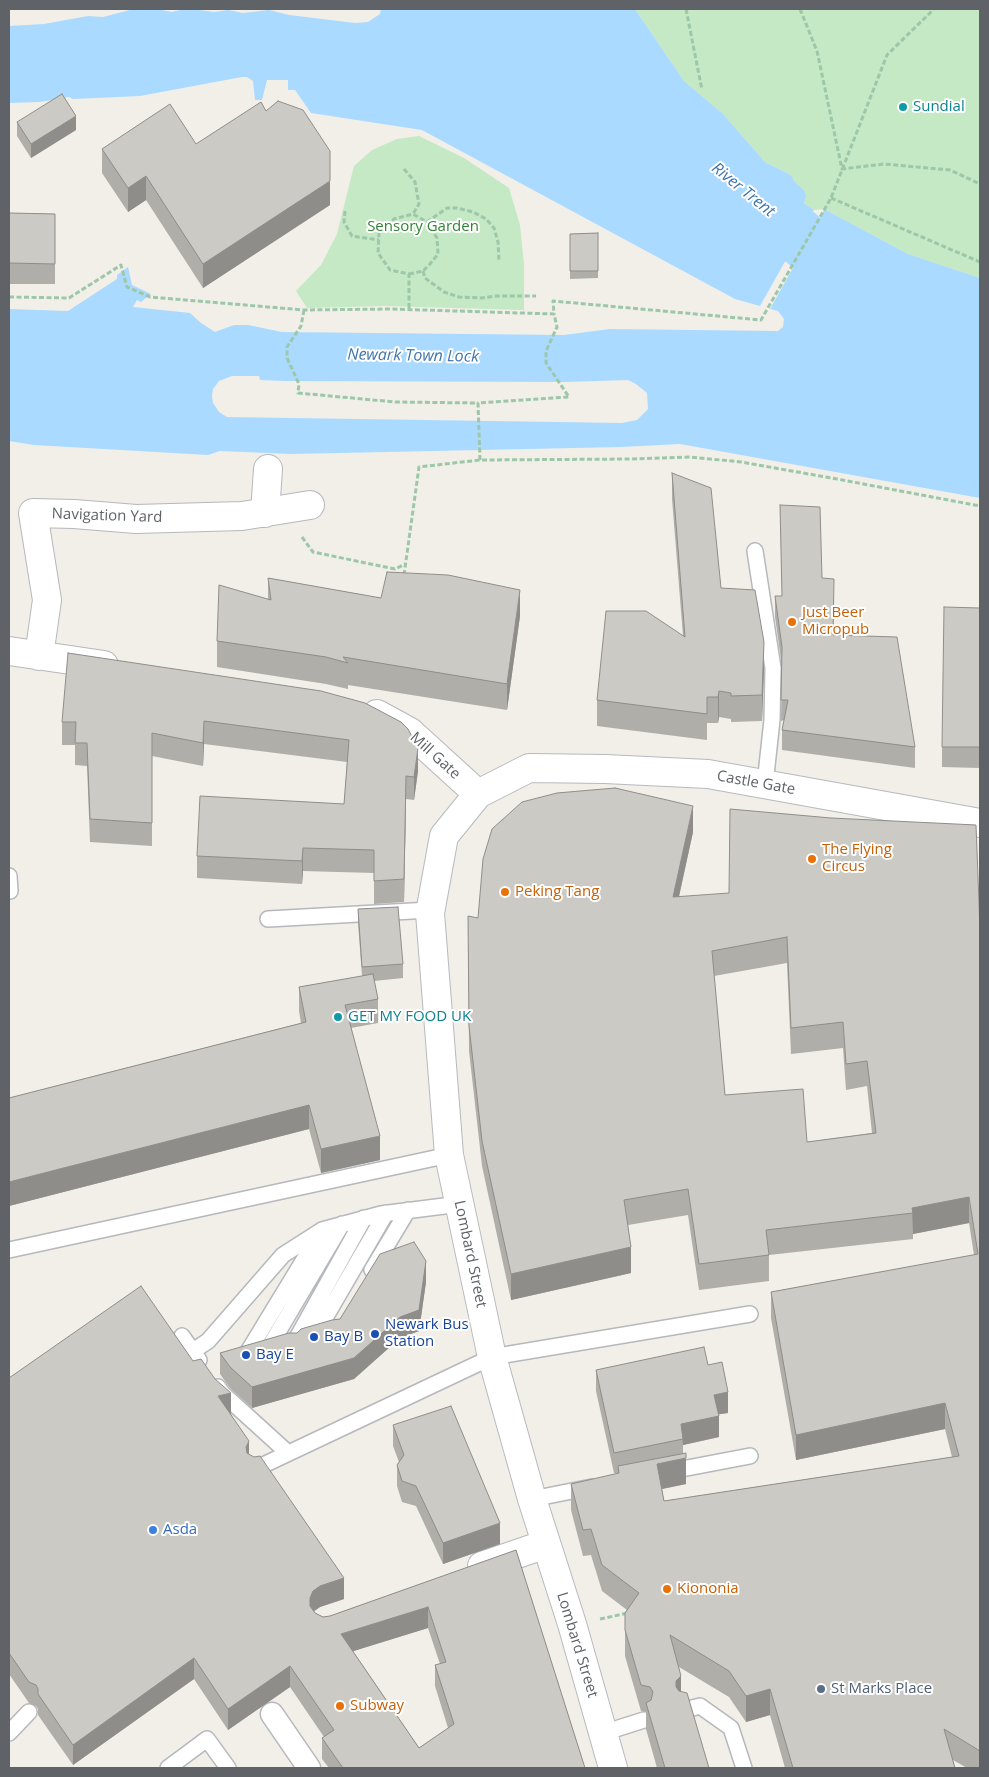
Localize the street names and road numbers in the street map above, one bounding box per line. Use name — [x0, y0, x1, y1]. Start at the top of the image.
street label: Navigation Yard — [51, 505, 163, 527]
street label: Mill Gate — [406, 729, 464, 783]
street label: Castle Gate — [715, 767, 797, 799]
street label: Lombard Street — [450, 1199, 490, 1309]
street label: Lombard Street — [552, 1590, 602, 1700]

